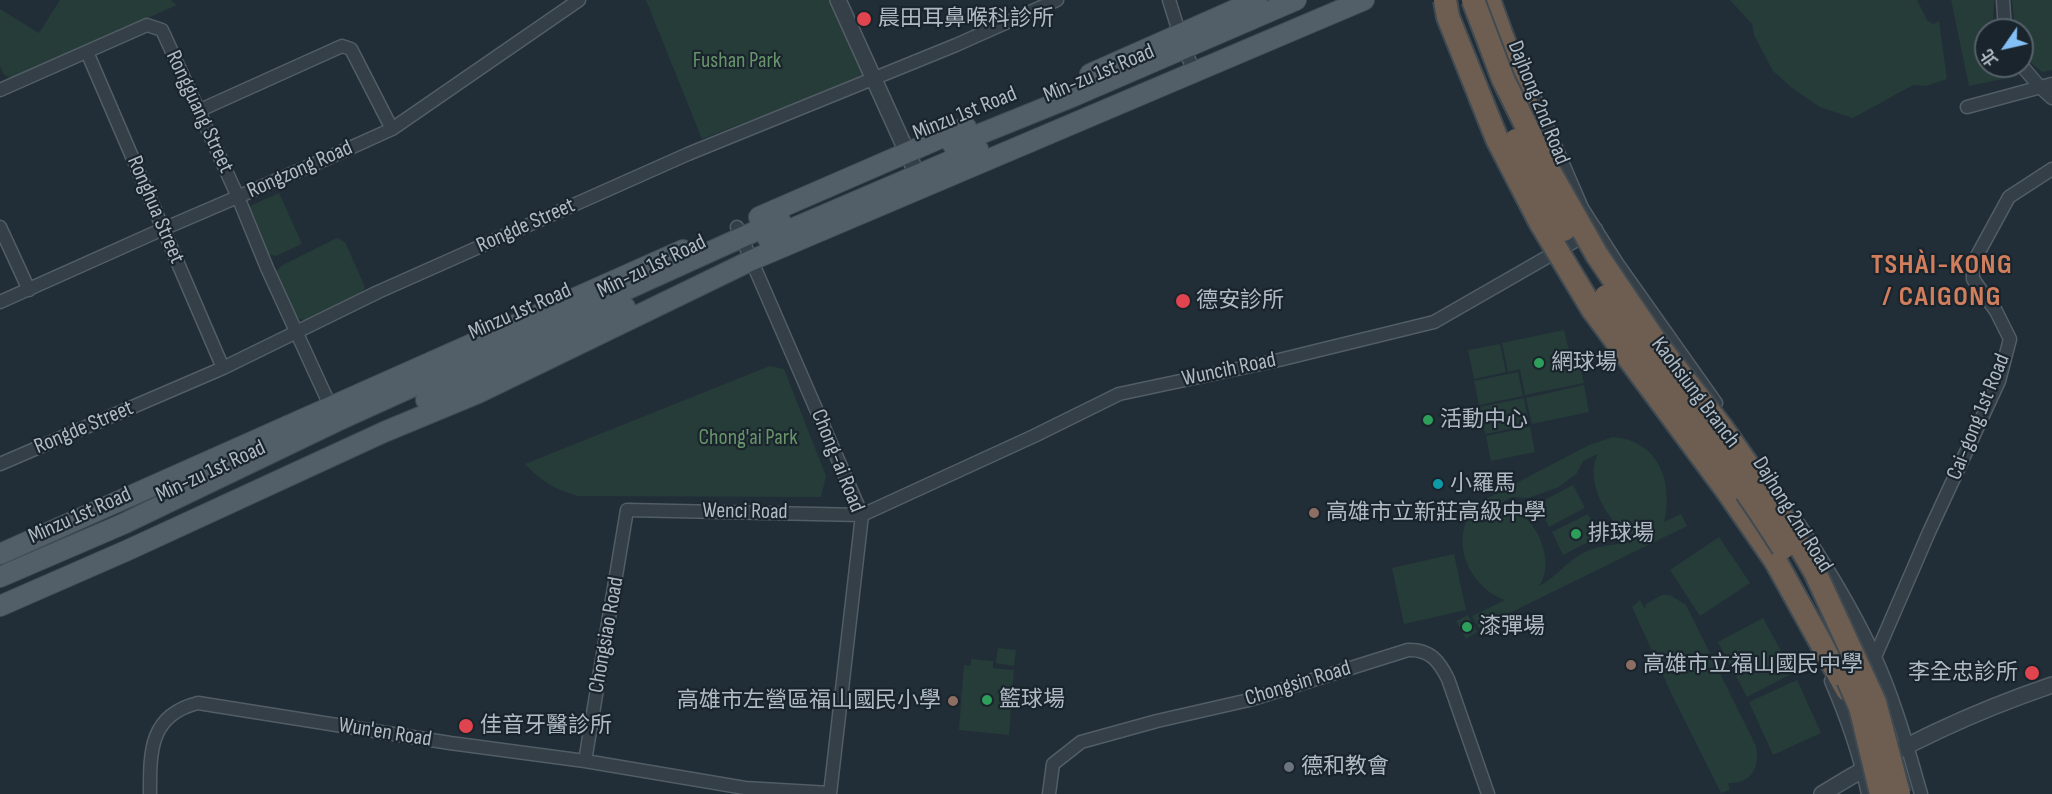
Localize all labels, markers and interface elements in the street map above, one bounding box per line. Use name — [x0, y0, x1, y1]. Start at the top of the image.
place label: 晨田耳鼻喉科診所 — [878, 6, 1054, 32]
marker: 晨田耳鼻喉科診所 — [855, 10, 873, 28]
north arrow — [1974, 18, 2034, 78]
street label: Dajhong 2nd Road — [1501, 37, 1575, 169]
street label: Min-zu 1st Road — [1040, 39, 1158, 109]
text: 北 — [1978, 45, 2003, 69]
street label: Rongguang Street — [159, 47, 239, 177]
park label: Fushan Park — [693, 48, 781, 74]
street label: Minzu 1st Road — [909, 81, 1021, 147]
street label: Rongzong Road — [243, 135, 357, 205]
street label: Ronghua Street — [121, 152, 189, 268]
street label: Rongde Street — [473, 193, 579, 259]
street label: Min-zu 1st Road — [593, 229, 711, 305]
district label: TSHÀI-KONG / CAIGONG — [1871, 249, 2013, 315]
street label: Minzu 1st Road — [465, 278, 575, 346]
place label: 德安診所 — [1196, 288, 1284, 314]
marker: 德安診所 — [1174, 292, 1192, 310]
street label: Kaohsiung Branch — [1645, 333, 1745, 453]
street label: Wuncih Road — [1180, 347, 1278, 393]
place label: 網球場 — [1551, 350, 1617, 376]
street label: Cai-gong 1st Road — [1942, 350, 2016, 484]
marker: 網球場 — [1532, 356, 1546, 370]
street label: Rongde Street — [30, 395, 138, 461]
street label: Chong-ai Road — [804, 406, 870, 516]
place label: 活動中心 — [1440, 407, 1528, 433]
marker: 活動中心 — [1421, 413, 1435, 427]
park label: Chong'ai Park — [698, 425, 798, 451]
street label: Min-zu 1st Road — [152, 435, 270, 509]
street label: Dajhong 2nd Road — [1746, 452, 1838, 578]
place label: 小羅馬 — [1450, 471, 1516, 497]
marker: 小羅馬 — [1431, 477, 1445, 491]
street label: Minzu 1st Road — [25, 482, 135, 550]
street label: Wenci Road — [702, 498, 788, 526]
place label: 高雄市立新莊高級中學 — [1326, 500, 1546, 526]
marker: 高雄市立新莊高級中學 — [1307, 506, 1321, 520]
place label: 排球場 — [1588, 521, 1654, 547]
marker: 排球場 — [1569, 527, 1583, 541]
street label: Chongsiao Road — [584, 575, 630, 695]
place label: 漆彈場 — [1479, 614, 1545, 640]
marker: 漆彈場 — [1460, 620, 1474, 634]
place label: 高雄市立福山國民中學 — [1643, 652, 1863, 678]
street label: Chongsin Road — [1242, 655, 1354, 713]
marker: 高雄市立福山國民中學 — [1624, 658, 1638, 672]
place label: 李全忠診所 — [1908, 660, 2018, 686]
marker: 李全忠診所 — [2023, 664, 2041, 682]
place label: 籃球場 — [999, 687, 1065, 713]
place label: 高雄市左營區福山國民小學 — [677, 688, 941, 714]
marker: 籃球場 — [980, 693, 994, 707]
marker: 高雄市左營區福山國民小學 — [946, 694, 960, 708]
street label: Wun'en Road — [337, 713, 433, 753]
place label: 佳音牙醫診所 — [480, 713, 612, 739]
marker: 佳音牙醫診所 — [457, 717, 475, 735]
place label: 德和教會 — [1301, 754, 1389, 780]
marker: 德和教會 — [1282, 760, 1296, 774]

